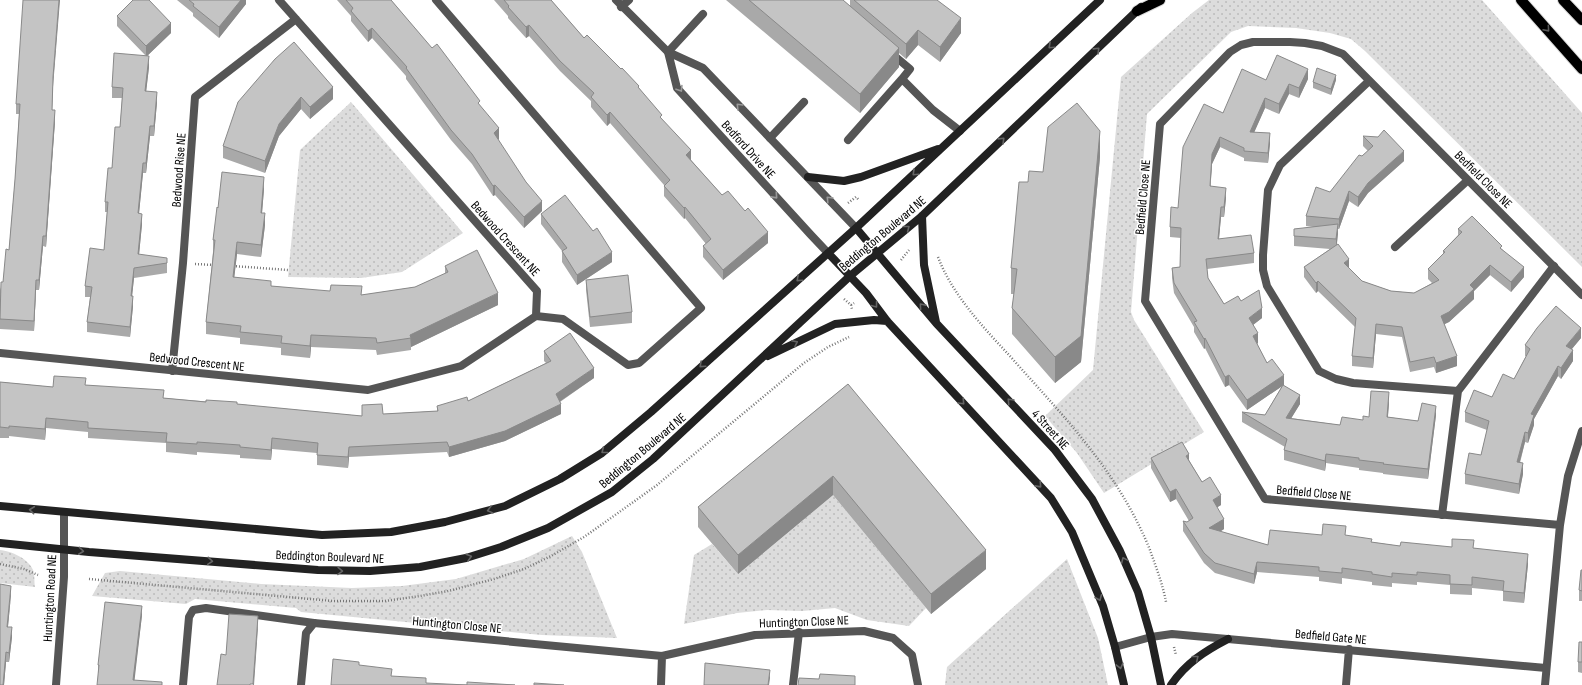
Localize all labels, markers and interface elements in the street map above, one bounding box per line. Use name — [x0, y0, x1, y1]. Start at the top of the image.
one-way arrow — [1542, 25, 1549, 32]
one-way arrow — [1049, 41, 1056, 48]
one-way arrow — [1092, 47, 1100, 55]
one-way arrow — [675, 84, 682, 91]
one-way arrow — [736, 103, 744, 111]
street label: Bedford Drive NE — [718, 117, 779, 182]
street label: Bedwood Rise NE — [168, 132, 190, 208]
one-way arrow — [998, 137, 1005, 144]
street label: Bedfield Close NE — [1451, 147, 1516, 212]
street label: Bedfield Close NE — [1132, 159, 1154, 235]
one-way arrow — [913, 168, 920, 175]
one-way arrow — [770, 191, 778, 199]
street label: Beddington Boulevard NE — [836, 193, 929, 275]
one-way arrow — [827, 196, 834, 204]
street label: Bedwood Crescent NE — [467, 198, 543, 280]
one-way arrow — [903, 226, 910, 233]
one-way arrow — [796, 274, 804, 281]
one-way arrow — [871, 301, 878, 308]
one-way arrow — [919, 303, 926, 310]
one-way arrow — [791, 340, 799, 348]
street label: Bedwood Crescent NE — [148, 349, 245, 375]
one-way arrow — [699, 360, 707, 368]
one-way arrow — [958, 397, 965, 405]
one-way arrow — [1007, 399, 1014, 406]
street label: 4 Street NE — [1028, 406, 1073, 453]
street label: Beddington Boulevard NE — [596, 410, 689, 492]
one-way arrow — [602, 446, 609, 453]
one-way arrow — [1034, 480, 1041, 488]
street label: Bedfield Close NE — [1276, 482, 1352, 504]
one-way arrow — [29, 505, 35, 514]
one-way arrow — [486, 505, 493, 514]
one-way arrow — [78, 546, 84, 555]
street label: Beddington Boulevard NE — [275, 547, 385, 567]
one-way arrow — [465, 553, 472, 562]
street label: Huntington Road NE — [40, 554, 60, 642]
one-way arrow — [207, 557, 213, 566]
one-way arrow — [1121, 557, 1129, 565]
one-way arrow — [337, 566, 343, 575]
one-way arrow — [1095, 595, 1103, 602]
street label: Huntington Close NE — [759, 612, 849, 632]
street label: Huntington Close NE — [412, 613, 502, 637]
street label: Bedfield Gate NE — [1294, 626, 1367, 648]
one-way arrow — [1192, 655, 1199, 662]
one-way arrow — [1115, 662, 1124, 669]

